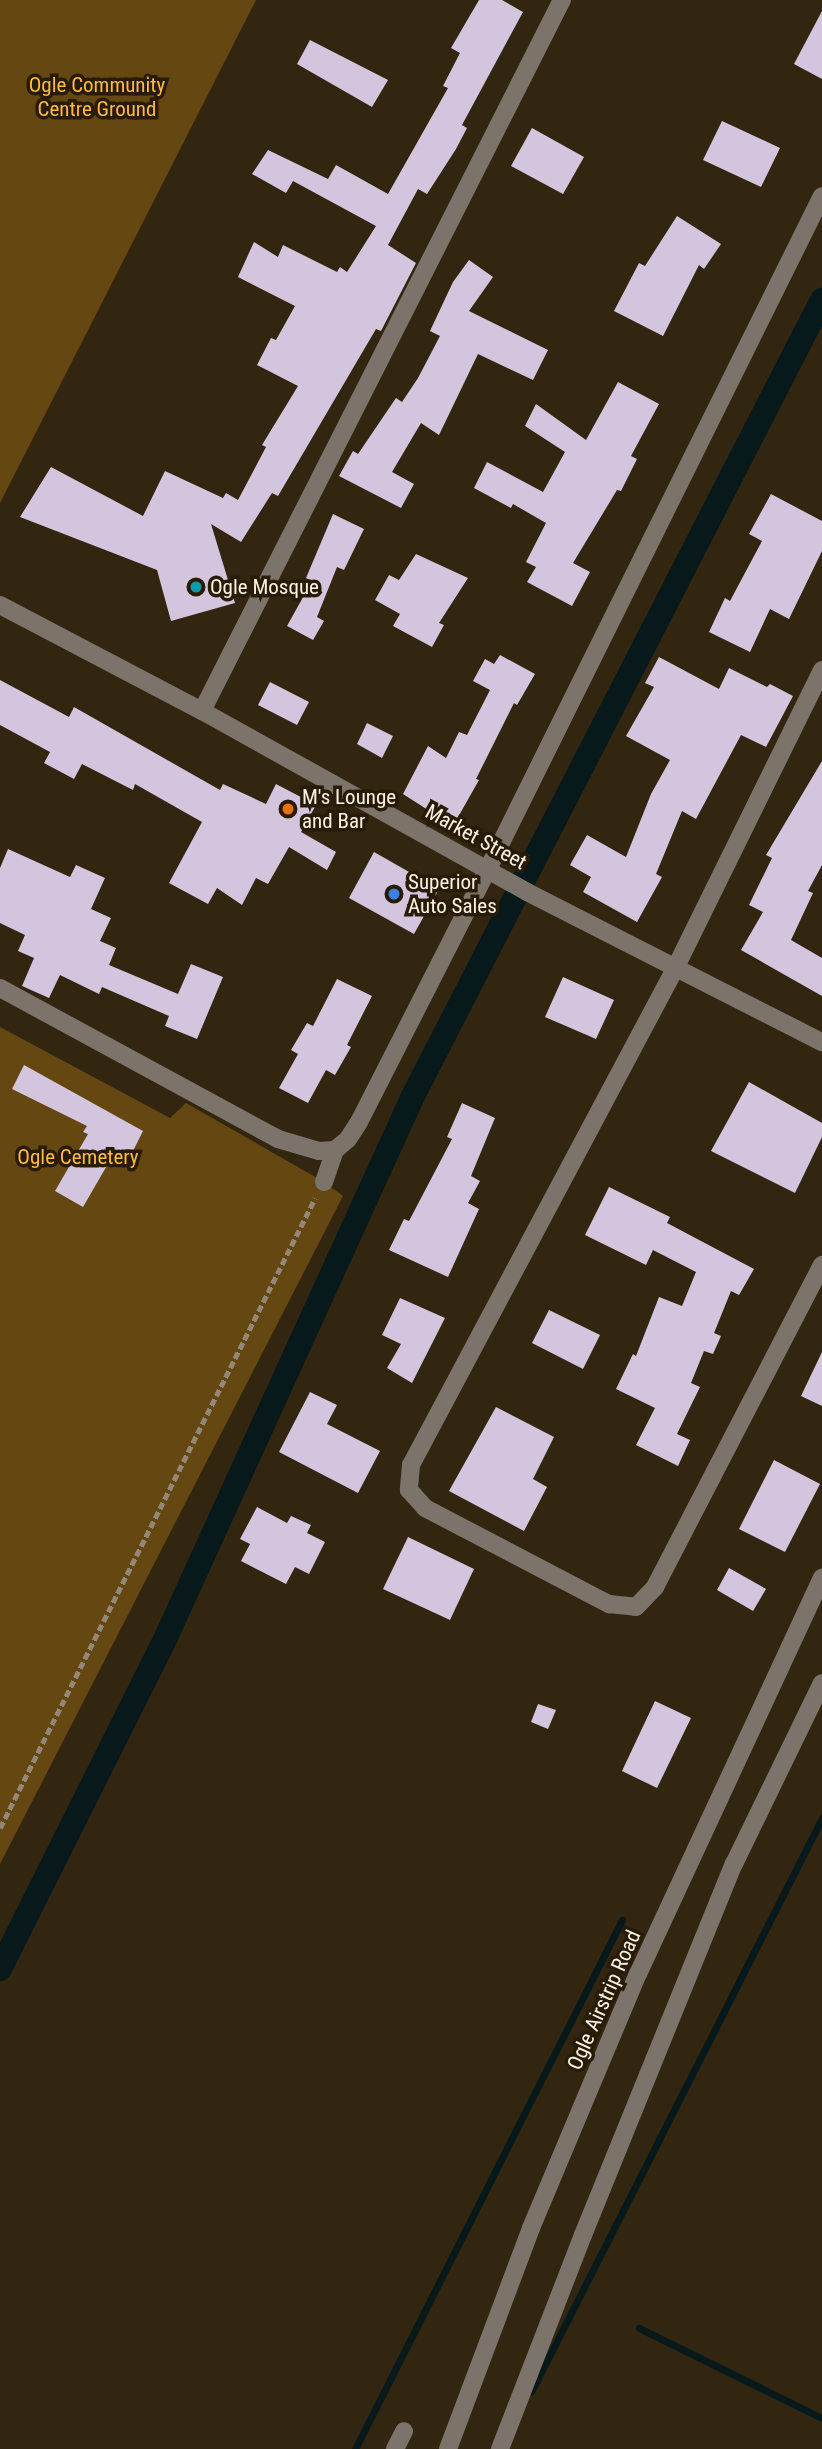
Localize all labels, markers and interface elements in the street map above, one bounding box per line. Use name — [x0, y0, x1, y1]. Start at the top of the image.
park label: Ogle Community Centre Ground — [29, 72, 165, 122]
place label: Ogle Mosque — [210, 574, 319, 600]
marker: Ogle Mosque — [188, 579, 204, 595]
place label: M's Lounge and Bar — [302, 784, 396, 834]
street label: Market Street — [421, 799, 531, 875]
marker: M's Lounge and Bar — [280, 801, 296, 817]
place label: Superior Auto Sales — [408, 869, 497, 919]
marker: Superior Auto Sales — [386, 886, 402, 902]
park label: Ogle Cemetery — [17, 1144, 139, 1170]
street label: Ogle Airstrip Road — [562, 1926, 646, 2074]

